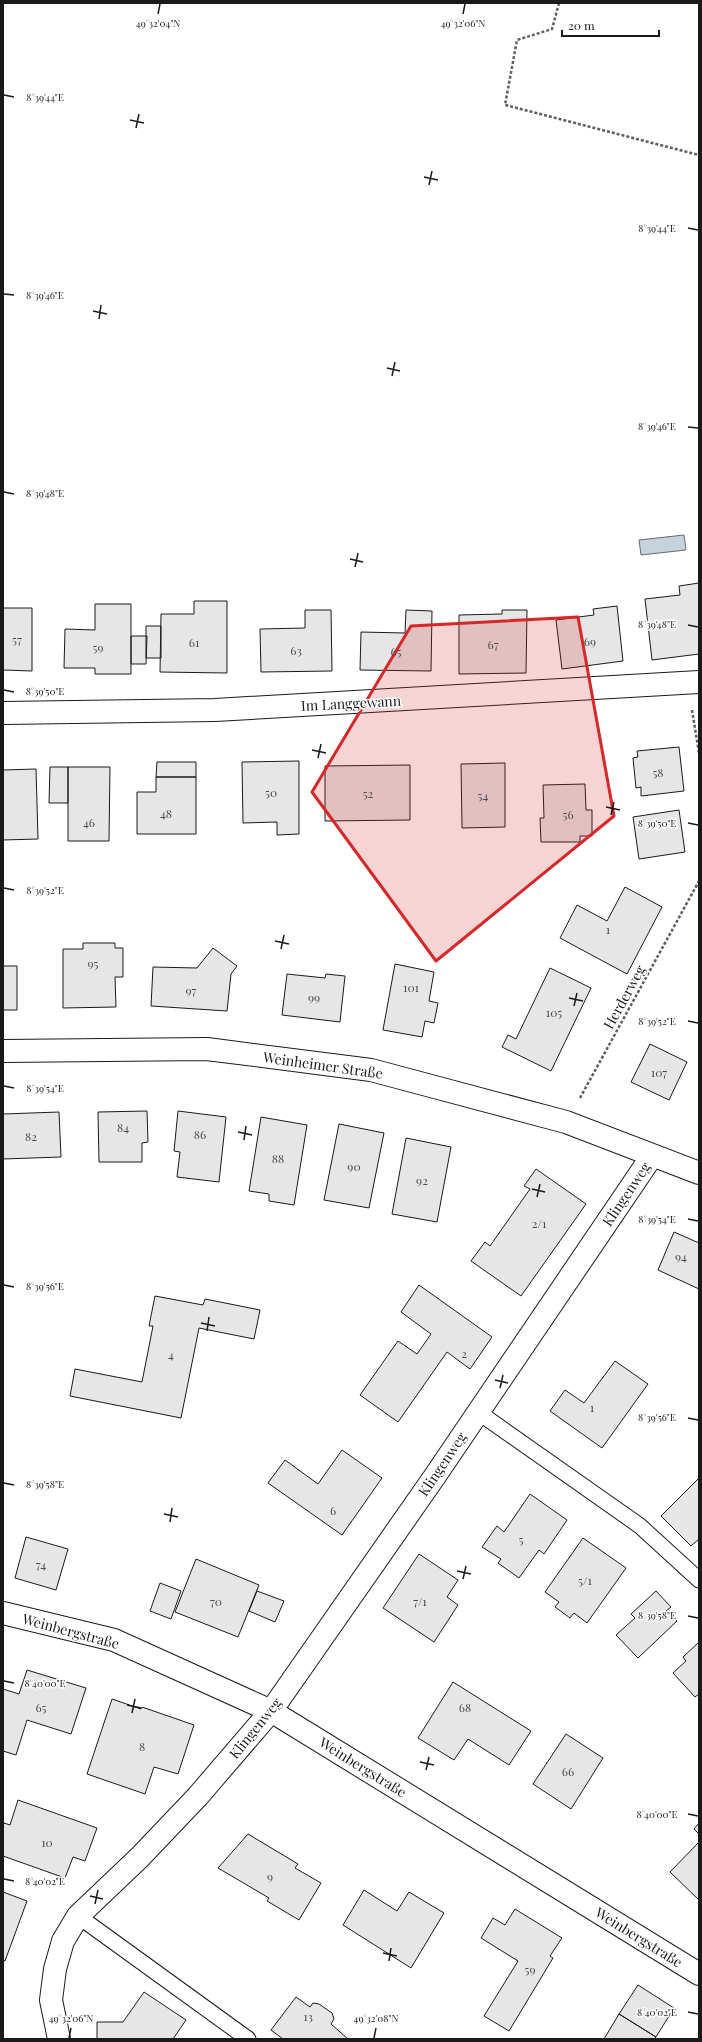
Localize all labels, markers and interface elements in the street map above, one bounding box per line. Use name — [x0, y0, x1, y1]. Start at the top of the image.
scale bar — [562, 12, 659, 38]
text: 49°32'04"N — [136, 16, 180, 30]
text: 49°32'06"N — [441, 16, 485, 30]
text: 20 m — [568, 17, 595, 33]
text: 8°39'44"E — [26, 90, 64, 104]
text: 8°39'44"E — [638, 221, 676, 235]
text: 8°39'46"E — [26, 288, 64, 302]
text: 8°39'46"E — [638, 419, 676, 433]
text: 8°39'48"E — [26, 486, 64, 500]
text: 8°39'48"E — [638, 617, 676, 631]
house number: 57 — [12, 631, 22, 647]
house number: 69 — [584, 633, 596, 649]
house number: 61 — [189, 634, 200, 650]
house number: 67 — [487, 636, 499, 652]
house number: 59 — [92, 639, 104, 655]
house number: 63 — [290, 642, 302, 658]
house number: 65 — [390, 643, 402, 659]
text: 8°39'50"E — [26, 684, 64, 698]
street label: Im Langgewann — [300, 691, 402, 715]
house number: 58 — [652, 764, 664, 780]
house number: 50 — [265, 784, 277, 800]
house number: 52 — [363, 785, 374, 801]
house number: 54 — [478, 787, 489, 803]
house number: 48 — [160, 805, 172, 821]
house number: 56 — [562, 806, 574, 822]
house number: 46 — [83, 814, 95, 830]
text: 8°39'50"E — [638, 816, 676, 830]
text: 8°39'52"E — [26, 883, 64, 897]
house number: 1 — [606, 921, 611, 937]
house number: 95 — [87, 955, 99, 971]
street label: Herderweg — [599, 961, 650, 1032]
house number: 101 — [403, 979, 420, 995]
house number: 97 — [186, 982, 197, 998]
house number: 99 — [308, 989, 320, 1005]
house number: 105 — [546, 1004, 562, 1020]
text: 8°39'52"E — [638, 1014, 676, 1028]
street label: Weinheimer Straße — [261, 1047, 384, 1083]
house number: 107 — [651, 1064, 667, 1080]
text: 8°39'54"E — [26, 1081, 64, 1095]
house number: 84 — [117, 1119, 129, 1135]
house number: 86 — [194, 1126, 206, 1142]
house number: 82 — [25, 1128, 37, 1144]
house number: 88 — [272, 1150, 284, 1166]
house number: 90 — [347, 1158, 361, 1174]
street label: Klingenweg — [598, 1158, 655, 1230]
house number: 92 — [416, 1172, 428, 1188]
text: 8°39'54"E — [638, 1212, 676, 1226]
house number: 2/1 — [532, 1215, 547, 1231]
house number: 94 — [675, 1248, 687, 1264]
text: 8°39'56"E — [26, 1279, 64, 1293]
house number: 2 — [461, 1345, 467, 1361]
house number: 4 — [168, 1346, 174, 1362]
house number: 1 — [590, 1399, 595, 1415]
text: 8°39'56"E — [638, 1410, 676, 1424]
street label: Klingenweg — [414, 1428, 471, 1500]
text: 8°39'58"E — [26, 1477, 64, 1491]
house number: 6 — [330, 1502, 336, 1518]
house number: 5 — [519, 1531, 524, 1547]
house number: 74 — [36, 1556, 46, 1572]
house number: 5/1 — [578, 1572, 592, 1588]
house number: 70 — [210, 1593, 222, 1609]
house number: 7/1 — [413, 1593, 427, 1609]
text: 8°39'58"E — [638, 1608, 676, 1622]
street label: Weinbergstraße — [20, 1609, 121, 1653]
text: 8°40'00"E — [24, 1676, 66, 1690]
street label: Klingenweg — [225, 1693, 286, 1762]
house number: 65 — [35, 1699, 47, 1715]
house number: 68 — [459, 1699, 471, 1715]
street label: Weinbergstraße — [315, 1732, 410, 1801]
house number: 8 — [139, 1738, 145, 1754]
house number: 66 — [562, 1763, 574, 1779]
text: 8°40'00"E — [636, 1807, 678, 1821]
house number: 10 — [41, 1834, 53, 1850]
house number: 9 — [267, 1868, 273, 1884]
text: 8°40'02"E — [25, 1874, 65, 1888]
street label: Weinbergstraße — [591, 1902, 686, 1971]
house number: 59 — [524, 1961, 536, 1977]
text: 8°40'02"E — [637, 2005, 677, 2019]
house number: 13 — [303, 2008, 313, 2024]
text: 49°32'06"N — [49, 2011, 93, 2025]
text: 49°32'08"N — [354, 2011, 398, 2025]

